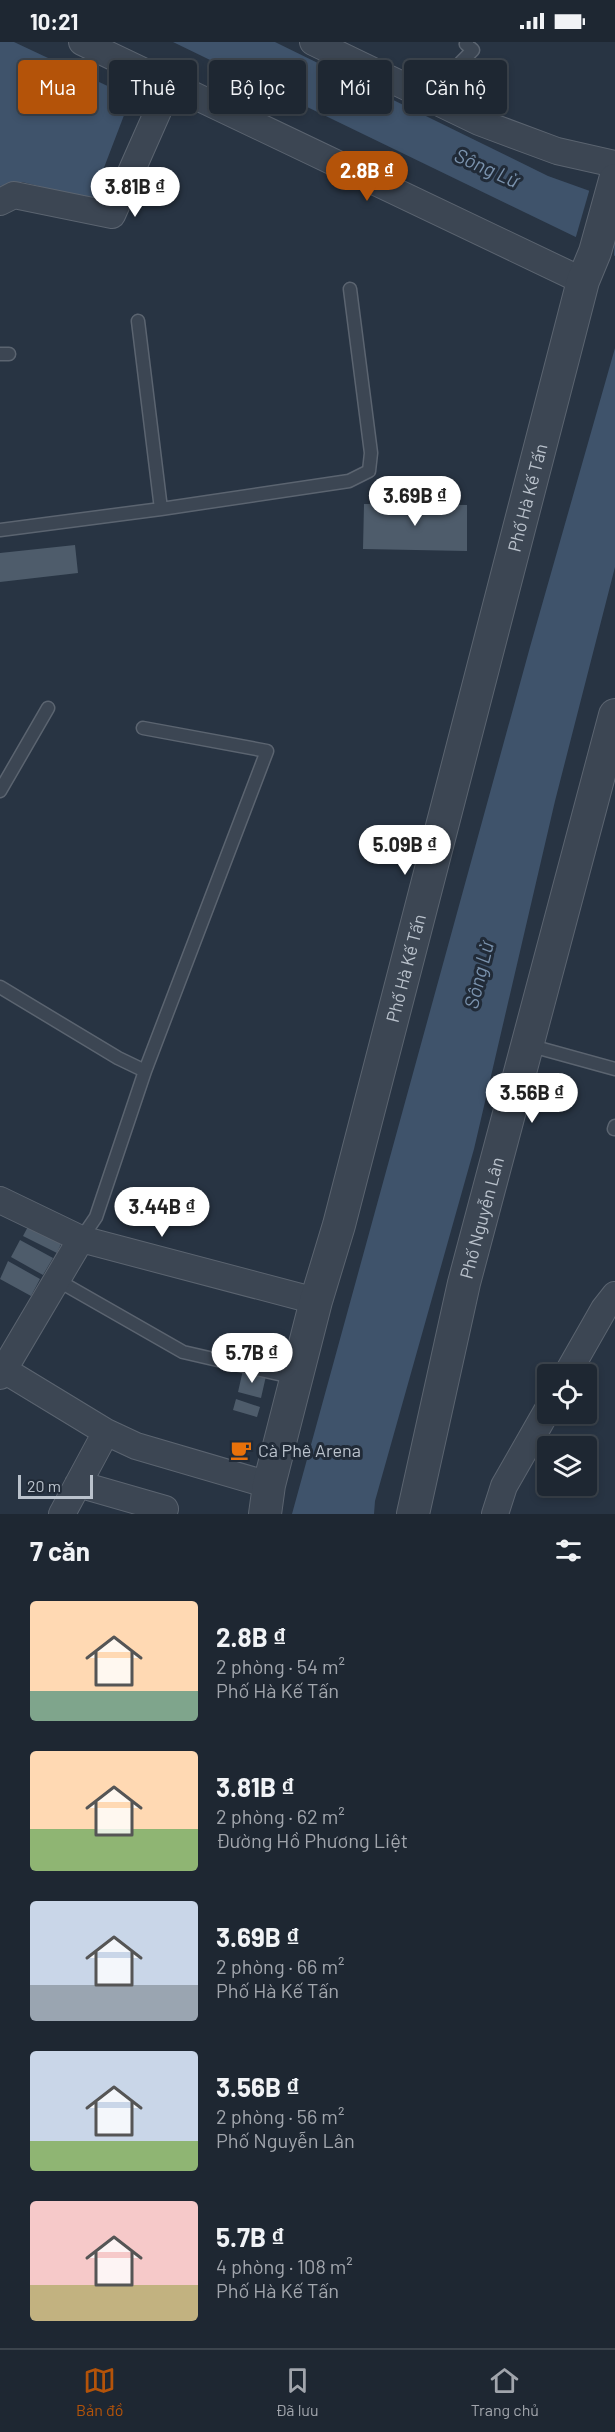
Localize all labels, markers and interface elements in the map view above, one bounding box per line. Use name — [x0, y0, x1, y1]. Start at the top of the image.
text: 10:21 — [30, 8, 78, 34]
chip: Mua — [18, 60, 97, 114]
chip: Thuê — [109, 60, 197, 114]
chip: Bộ lọc — [209, 60, 306, 114]
chip: Mới — [318, 60, 392, 114]
chip: Căn hộ — [404, 60, 507, 114]
water label: Sông Lừ — [451, 142, 524, 192]
pin: 2.8B ₫ — [318, 151, 416, 202]
text: 2.8B ₫ — [340, 158, 394, 182]
pin: 3.81B ₫ — [80, 167, 190, 218]
text: 3.81B ₫ — [105, 174, 165, 198]
street label: Phố Hà Kế Tấn — [503, 441, 552, 554]
pin: 3.69B ₫ — [360, 476, 470, 527]
text: 3.69B ₫ — [383, 483, 447, 507]
pin: 5.09B ₫ — [350, 825, 460, 876]
text: 5.09B ₫ — [373, 832, 437, 856]
street label: Phố Hà Kế Tấn — [381, 912, 430, 1024]
water label: Sông Lừ — [458, 938, 498, 1011]
pin: 3.56B ₫ — [477, 1073, 587, 1124]
text: 3.56B ₫ — [500, 1080, 564, 1104]
street label: Phố Nguyễn Lân — [455, 1155, 508, 1281]
pin: 3.44B ₫ — [107, 1187, 217, 1238]
text: 3.44B ₫ — [128, 1194, 196, 1218]
pin: 5.7B ₫ — [203, 1333, 301, 1384]
text: 5.7B ₫ — [226, 1340, 278, 1364]
map controls — [537, 1364, 597, 1496]
button: locate — [537, 1364, 597, 1424]
button: layers — [537, 1436, 597, 1496]
cafe icon: Cà Phê Arena — [229, 1438, 253, 1462]
place label: Cà Phê Arena — [258, 1439, 361, 1461]
scale bar — [18, 1472, 93, 1500]
text: 20 m — [27, 1476, 61, 1495]
icon: filters — [552, 1534, 585, 1567]
text: 7 căn — [30, 1535, 90, 1566]
text: 2.8B ₫ — [216, 1621, 286, 1652]
icon: home — [78, 1625, 150, 1697]
text: 2 phòng · 54 m² — [216, 1654, 345, 1678]
text: Phố Hà Kế Tấn — [216, 1678, 339, 1702]
text: 3.81B ₫ — [216, 1771, 295, 1802]
icon: home — [78, 1775, 150, 1847]
text: 2 phòng · 62 m² — [216, 1804, 345, 1828]
text: Đường Hồ Phương Liệt — [216, 1828, 408, 1852]
text: 3.69B ₫ — [216, 1921, 300, 1952]
icon: home — [78, 1925, 150, 1997]
text: 2 phòng · 66 m² — [216, 1954, 344, 1978]
text: Phố Hà Kế Tấn — [216, 1978, 339, 2002]
text: 3.56B ₫ — [216, 2071, 300, 2102]
icon: home — [78, 2075, 150, 2147]
text: 2 phòng · 56 m² — [216, 2104, 344, 2128]
text: Phố Nguyễn Lân — [216, 2128, 355, 2152]
text: 5.7B ₫ — [216, 2221, 285, 2252]
icon: home — [78, 2225, 150, 2297]
text: 4 phòng · 108 m² — [216, 2254, 353, 2278]
text: Phố Hà Kế Tấn — [216, 2278, 339, 2302]
tab: Bản đồ — [76, 2364, 123, 2419]
tab: Đã lưu — [275, 2364, 319, 2419]
tab: Trang chủ — [471, 2364, 539, 2419]

